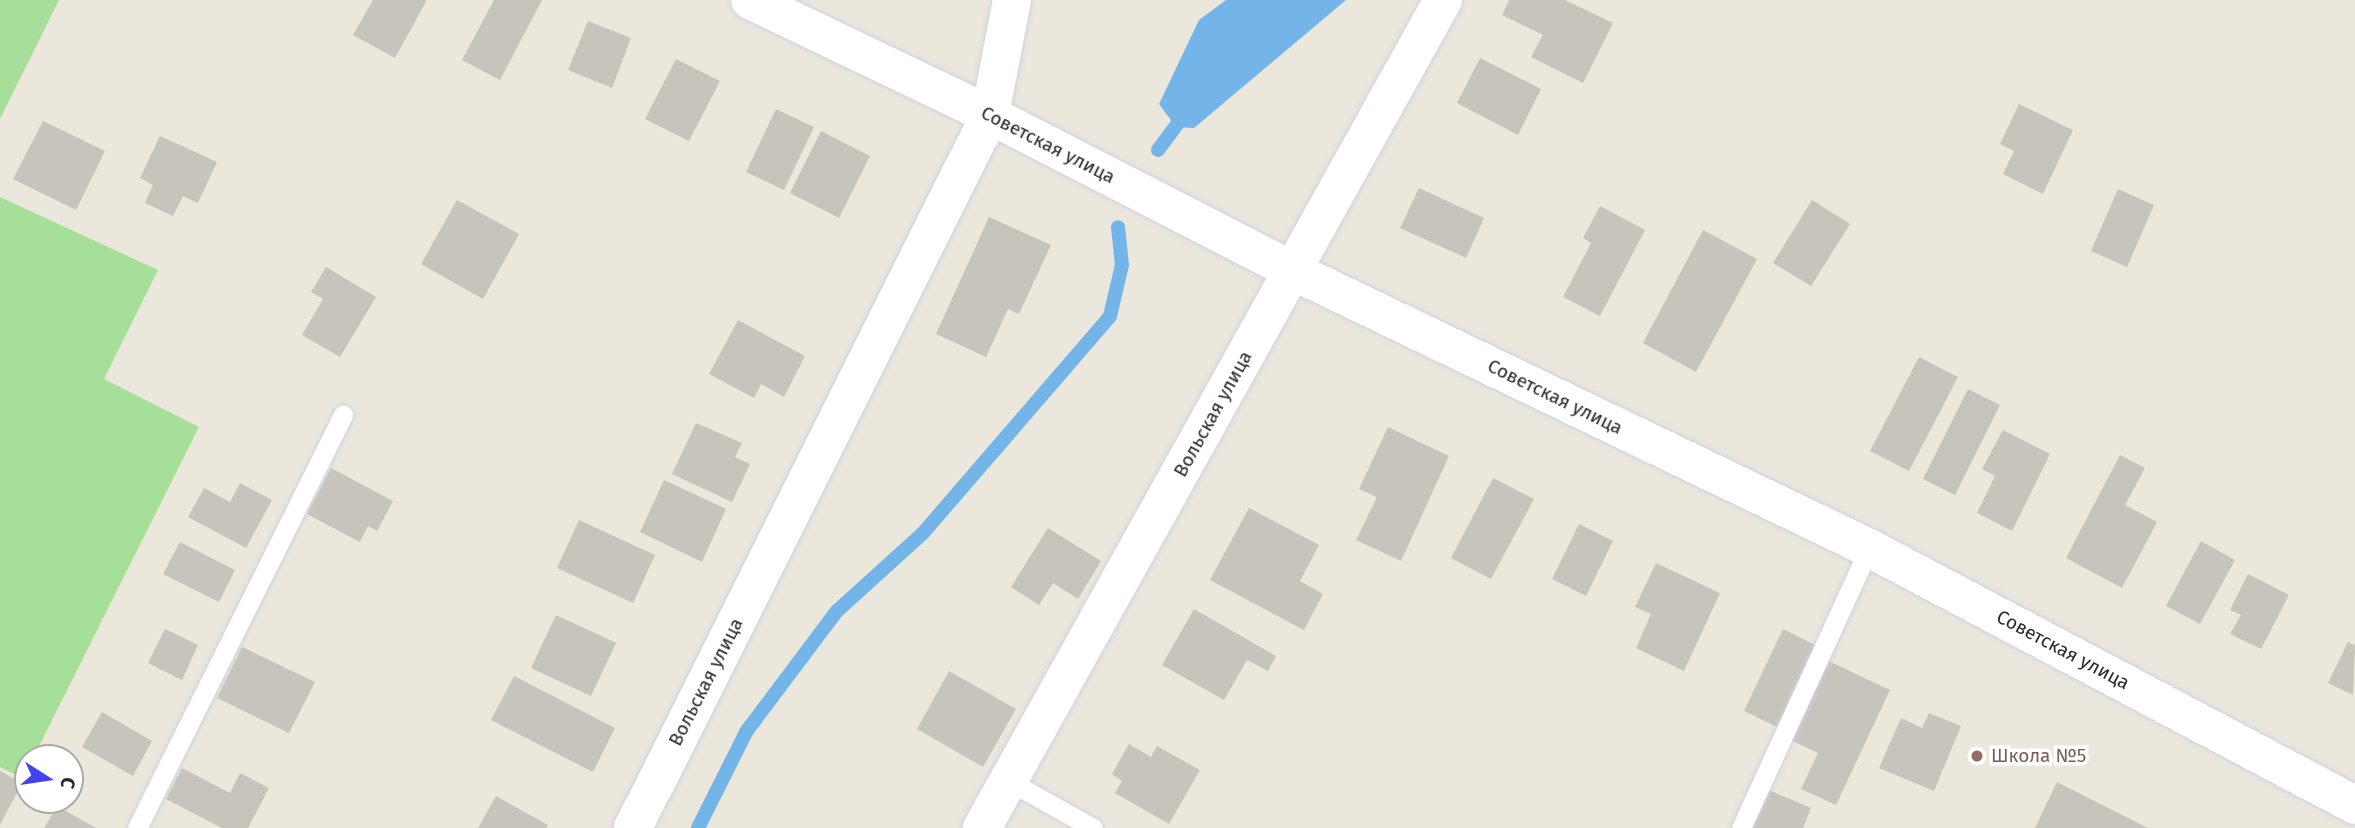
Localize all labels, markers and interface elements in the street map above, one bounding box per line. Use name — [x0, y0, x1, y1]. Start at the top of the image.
street label: Советская улица — [977, 101, 1119, 189]
street label: Вольская улица — [1169, 347, 1257, 481]
street label: Советская улица — [1484, 354, 1626, 440]
street label: Советская улица — [1993, 605, 2133, 695]
street label: Вольская улица — [664, 614, 748, 750]
north arrow — [14, 744, 84, 814]
place label: Школа №5 — [1991, 745, 2086, 767]
marker: Школа №5 — [1969, 748, 1985, 764]
text: С — [56, 775, 80, 791]

